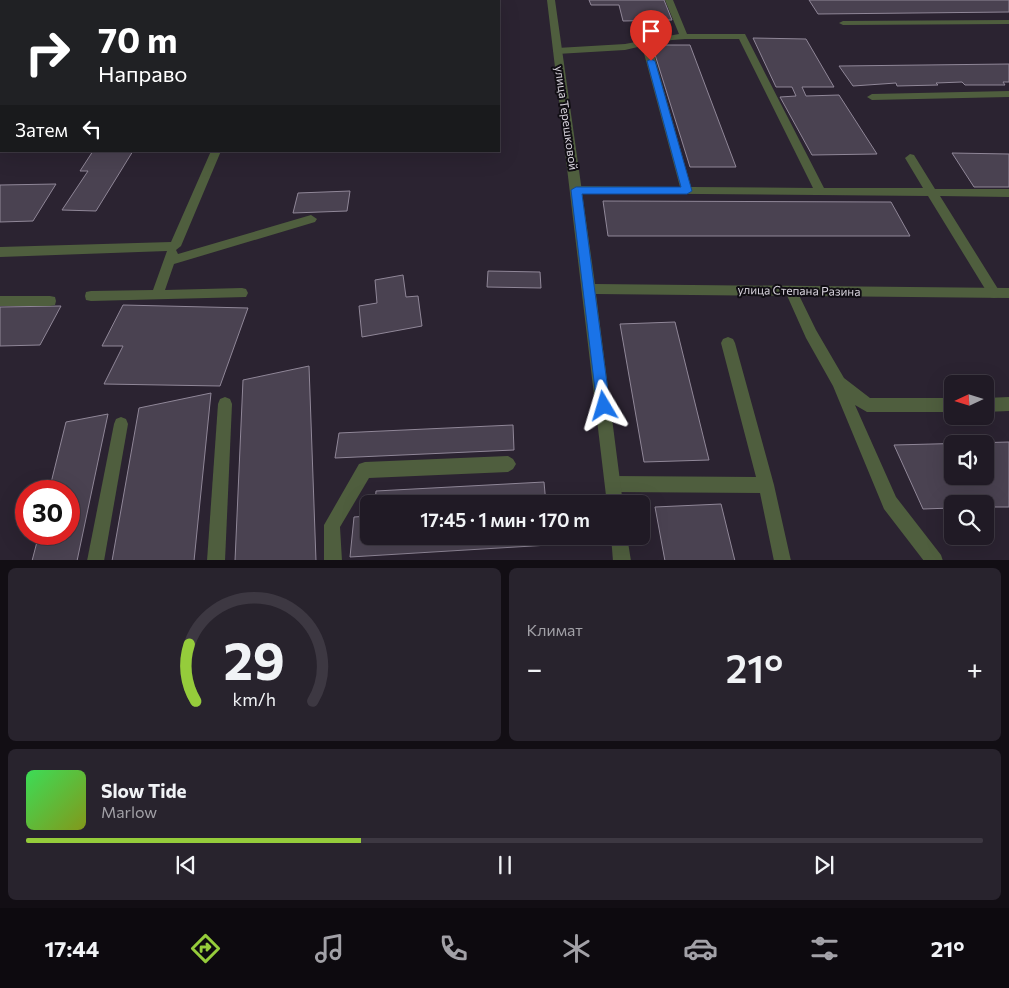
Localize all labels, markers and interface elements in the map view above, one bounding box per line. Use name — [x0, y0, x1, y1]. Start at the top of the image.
pin — [630, 10, 672, 61]
text: 70 m — [98, 17, 178, 60]
icon: arrive — [637, 17, 665, 45]
icon: right — [15, 20, 80, 85]
text: Направо — [98, 60, 188, 87]
street label: улица Терешковой — [553, 65, 581, 171]
icon: left — [78, 115, 106, 143]
text: Затем — [15, 118, 68, 141]
street label: улица Степана Разина — [737, 282, 861, 298]
north arrow — [944, 375, 994, 425]
map controls — [944, 375, 994, 545]
position arrow — [577, 379, 629, 431]
button: sound — [944, 435, 994, 485]
speed limit sign: 30 — [15, 480, 80, 545]
button: search — [944, 495, 994, 545]
text: 17:45 · 1 мин · 170 m — [420, 508, 590, 531]
text: Климат — [527, 620, 583, 639]
text: 29 — [224, 627, 285, 691]
text: 21° — [726, 644, 783, 691]
text: − — [527, 651, 542, 685]
text: + — [967, 651, 983, 685]
text: km/h — [233, 688, 276, 710]
text: Slow Tide — [101, 779, 187, 802]
text: Marlow — [101, 802, 157, 821]
icon: previous — [172, 851, 200, 879]
icon: pause — [491, 851, 519, 879]
icon: next — [810, 851, 838, 879]
icon: directions — [188, 931, 223, 966]
icon: music — [312, 931, 347, 966]
icon: phone — [436, 931, 471, 966]
icon: climate — [559, 931, 594, 966]
icon: car — [683, 931, 718, 966]
icon: filters — [807, 931, 842, 966]
text: 17:44 — [44, 935, 99, 962]
text: 21° — [931, 935, 965, 962]

